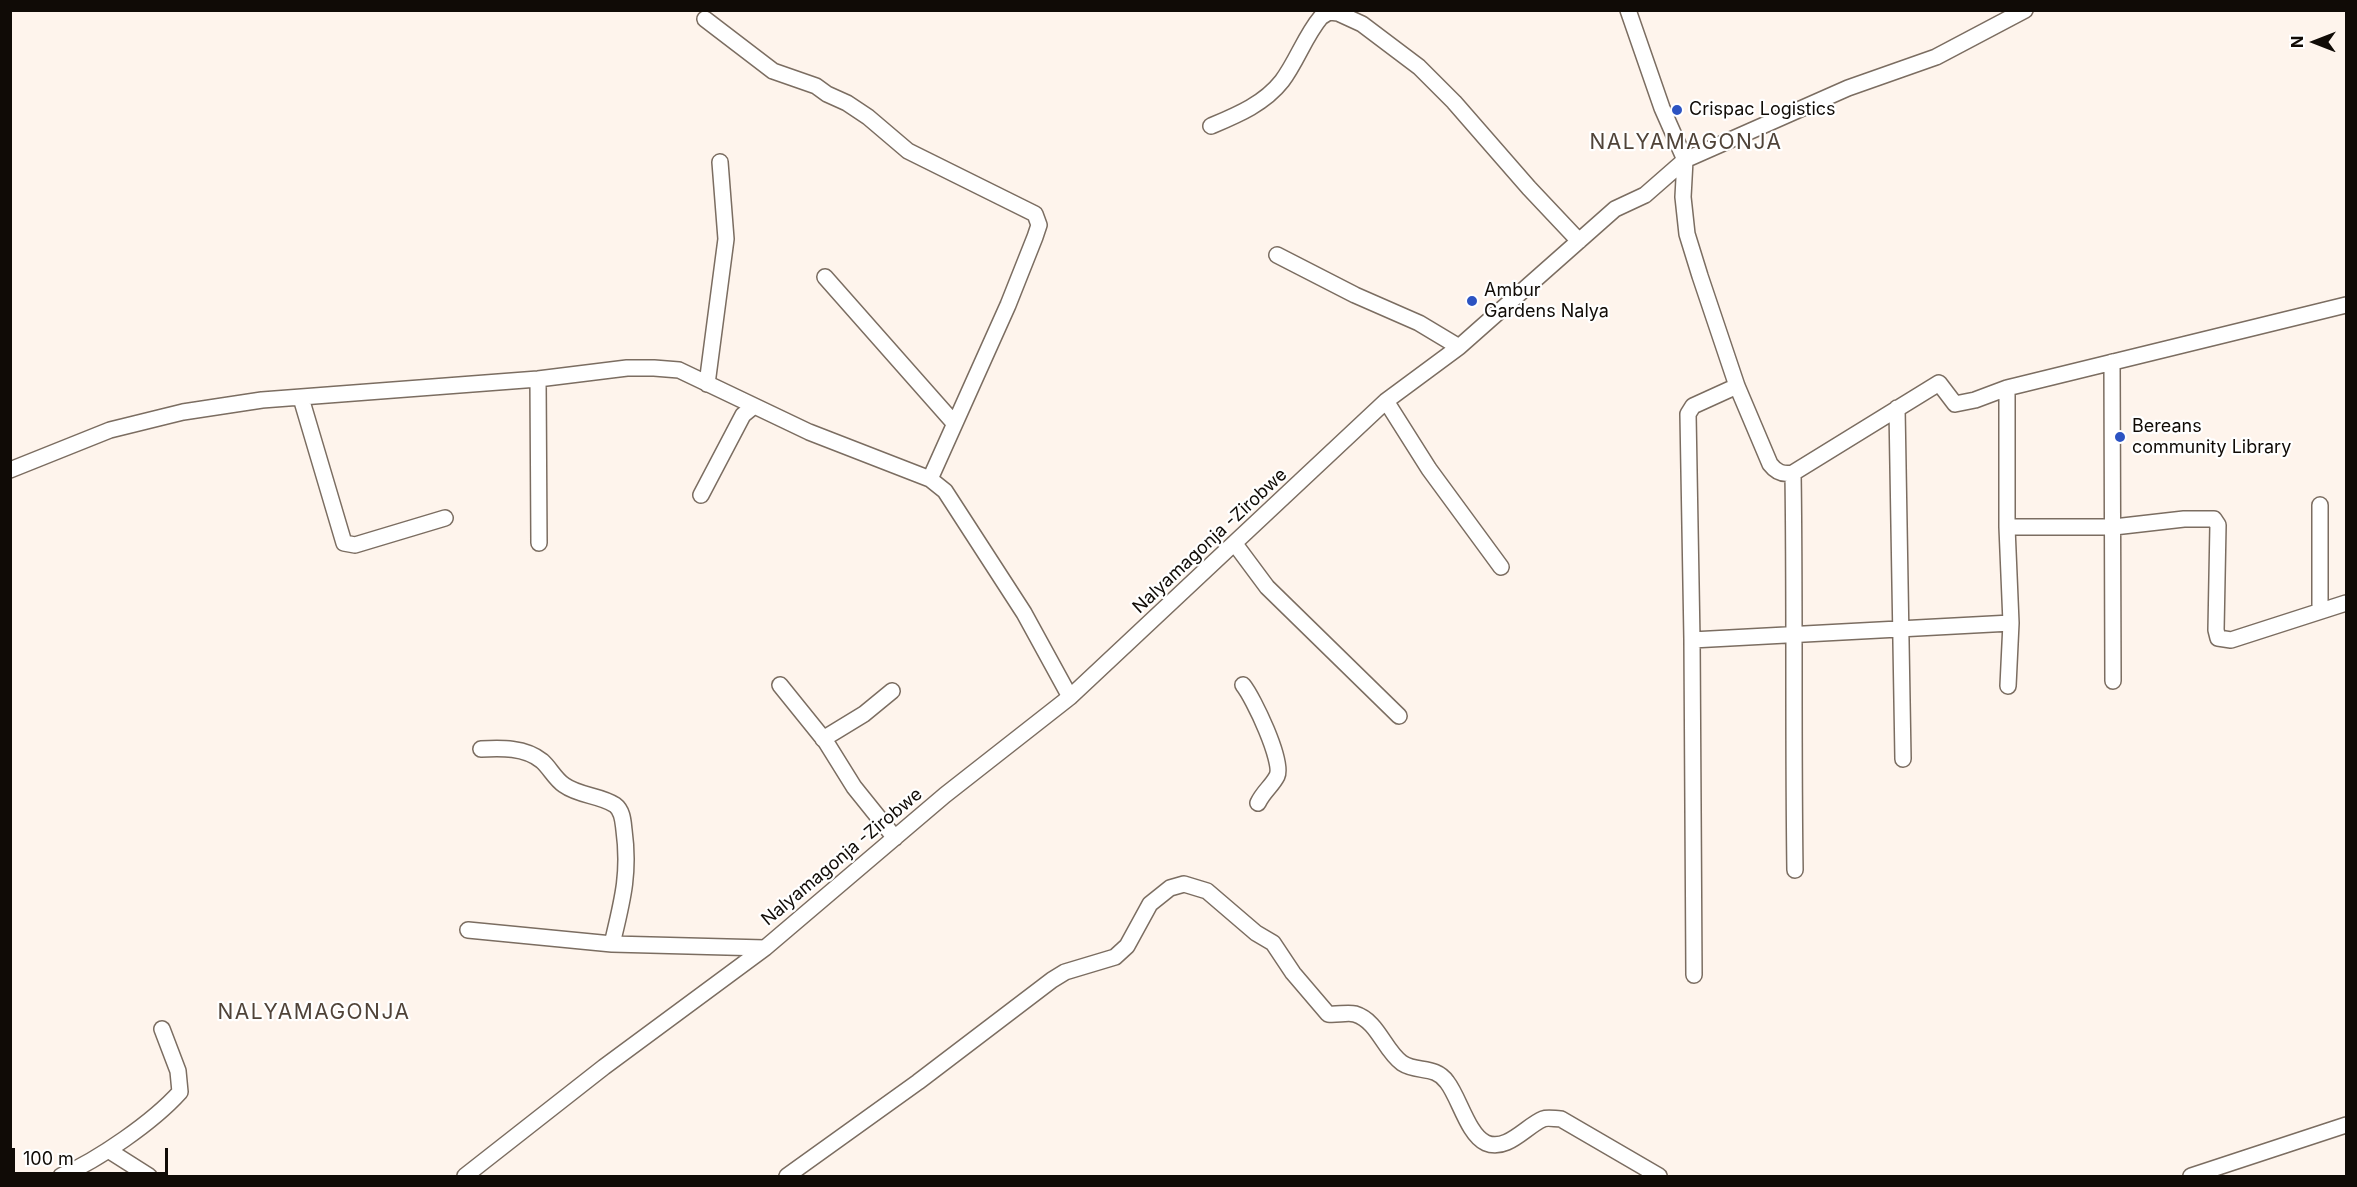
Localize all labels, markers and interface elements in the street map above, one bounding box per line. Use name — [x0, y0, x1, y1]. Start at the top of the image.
north arrow — [2285, 12, 2345, 72]
text: N — [2287, 36, 2307, 48]
place label: Crispac Logistics — [1689, 99, 1836, 121]
marker: Crispac Logistics — [1670, 103, 1684, 117]
district label: NALYAMAGONJA — [1589, 130, 1783, 156]
place label: Ambur Gardens Nalya — [1484, 280, 1609, 322]
marker: Ambur Gardens Nalya — [1465, 294, 1479, 308]
place label: Bereans community Library — [2132, 416, 2291, 458]
marker: Bereans community Library — [2113, 430, 2127, 444]
street label: Nalyamagonja -Zirobwe — [1128, 464, 1292, 618]
street label: Nalyamagonja -Zirobwe — [757, 784, 927, 930]
district label: NALYAMAGONJA — [217, 1000, 411, 1026]
scale bar — [15, 1136, 171, 1174]
text: 100 m — [23, 1148, 74, 1169]

